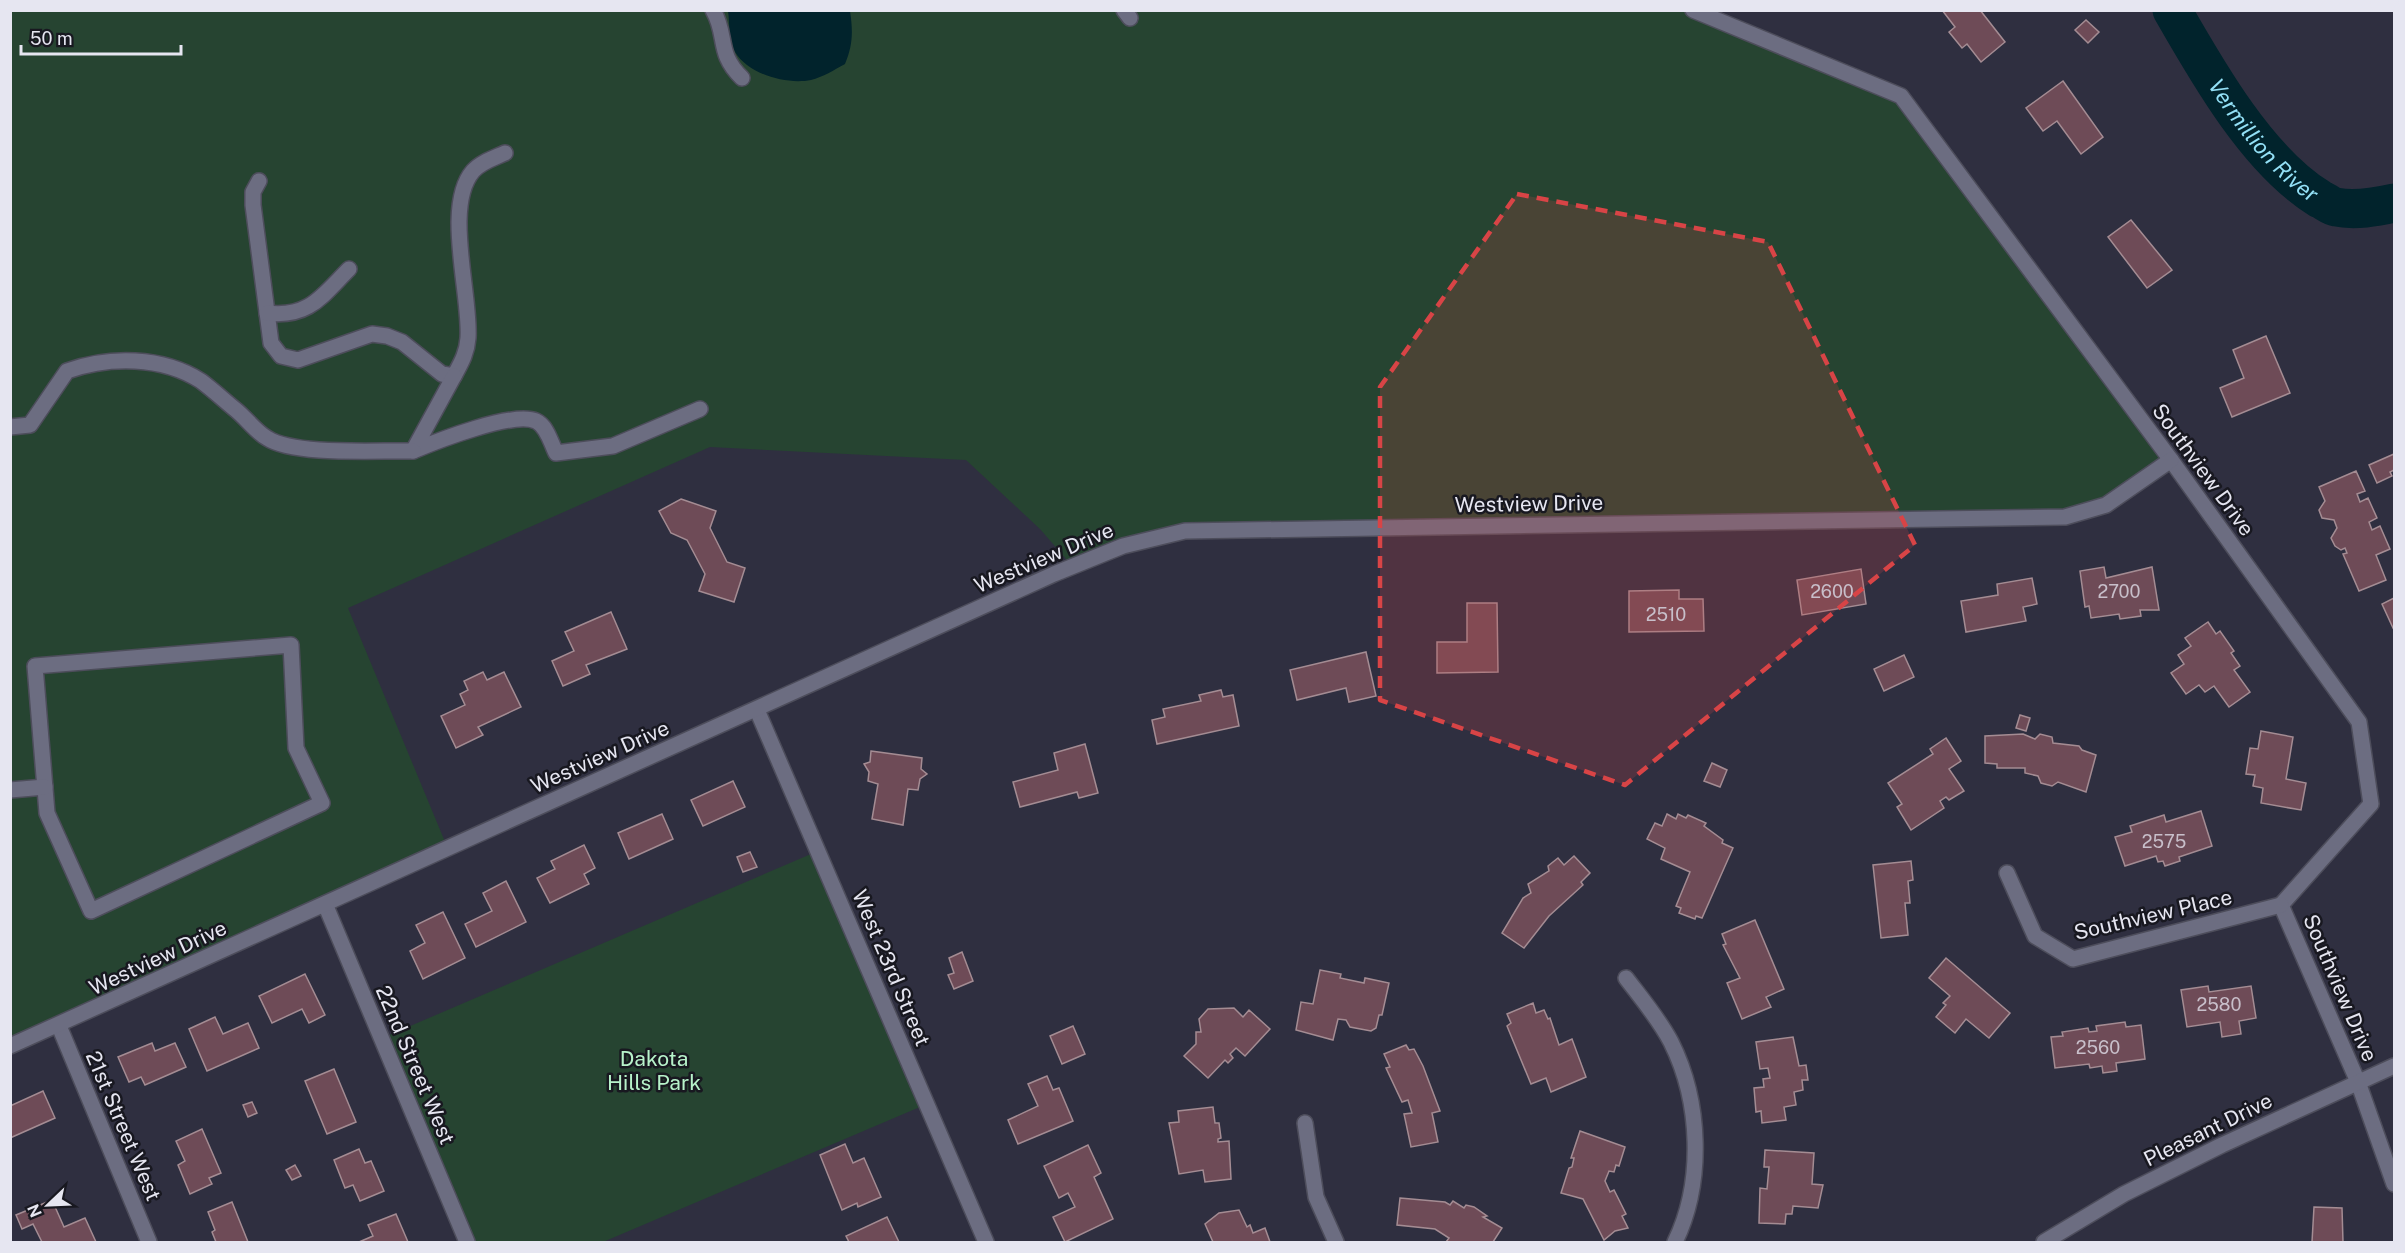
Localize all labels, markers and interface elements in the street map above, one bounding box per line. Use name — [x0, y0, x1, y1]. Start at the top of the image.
scale bar — [21, 18, 182, 56]
text: 50 m — [30, 28, 73, 49]
water label: Vermillion River — [2203, 74, 2324, 208]
street label: Southview Drive — [2147, 399, 2260, 541]
street label: Westview Drive — [1454, 490, 1604, 517]
street label: Westview Drive — [970, 517, 1117, 598]
house number: 2600 — [1810, 581, 1854, 602]
house number: 2700 — [2097, 581, 2141, 602]
house number: 2510 — [1646, 604, 1686, 625]
street label: Westview Drive — [527, 715, 673, 798]
house number: 2575 — [2142, 831, 2186, 852]
street label: Southview Place — [2071, 884, 2234, 945]
street label: West 23rd Street — [847, 886, 936, 1050]
street label: Southview Drive — [2298, 911, 2383, 1065]
street label: Westview Drive — [85, 915, 230, 1000]
street label: 22nd Street West — [371, 982, 460, 1148]
house number: 2580 — [2197, 994, 2241, 1015]
house number: 2560 — [2076, 1037, 2120, 1058]
park label: Dakota Hills Park — [607, 1046, 701, 1095]
street label: 21st Street West — [81, 1047, 166, 1204]
street label: Pleasant Drive — [2139, 1088, 2276, 1171]
north arrow — [18, 1175, 78, 1235]
text: N — [23, 1201, 46, 1220]

